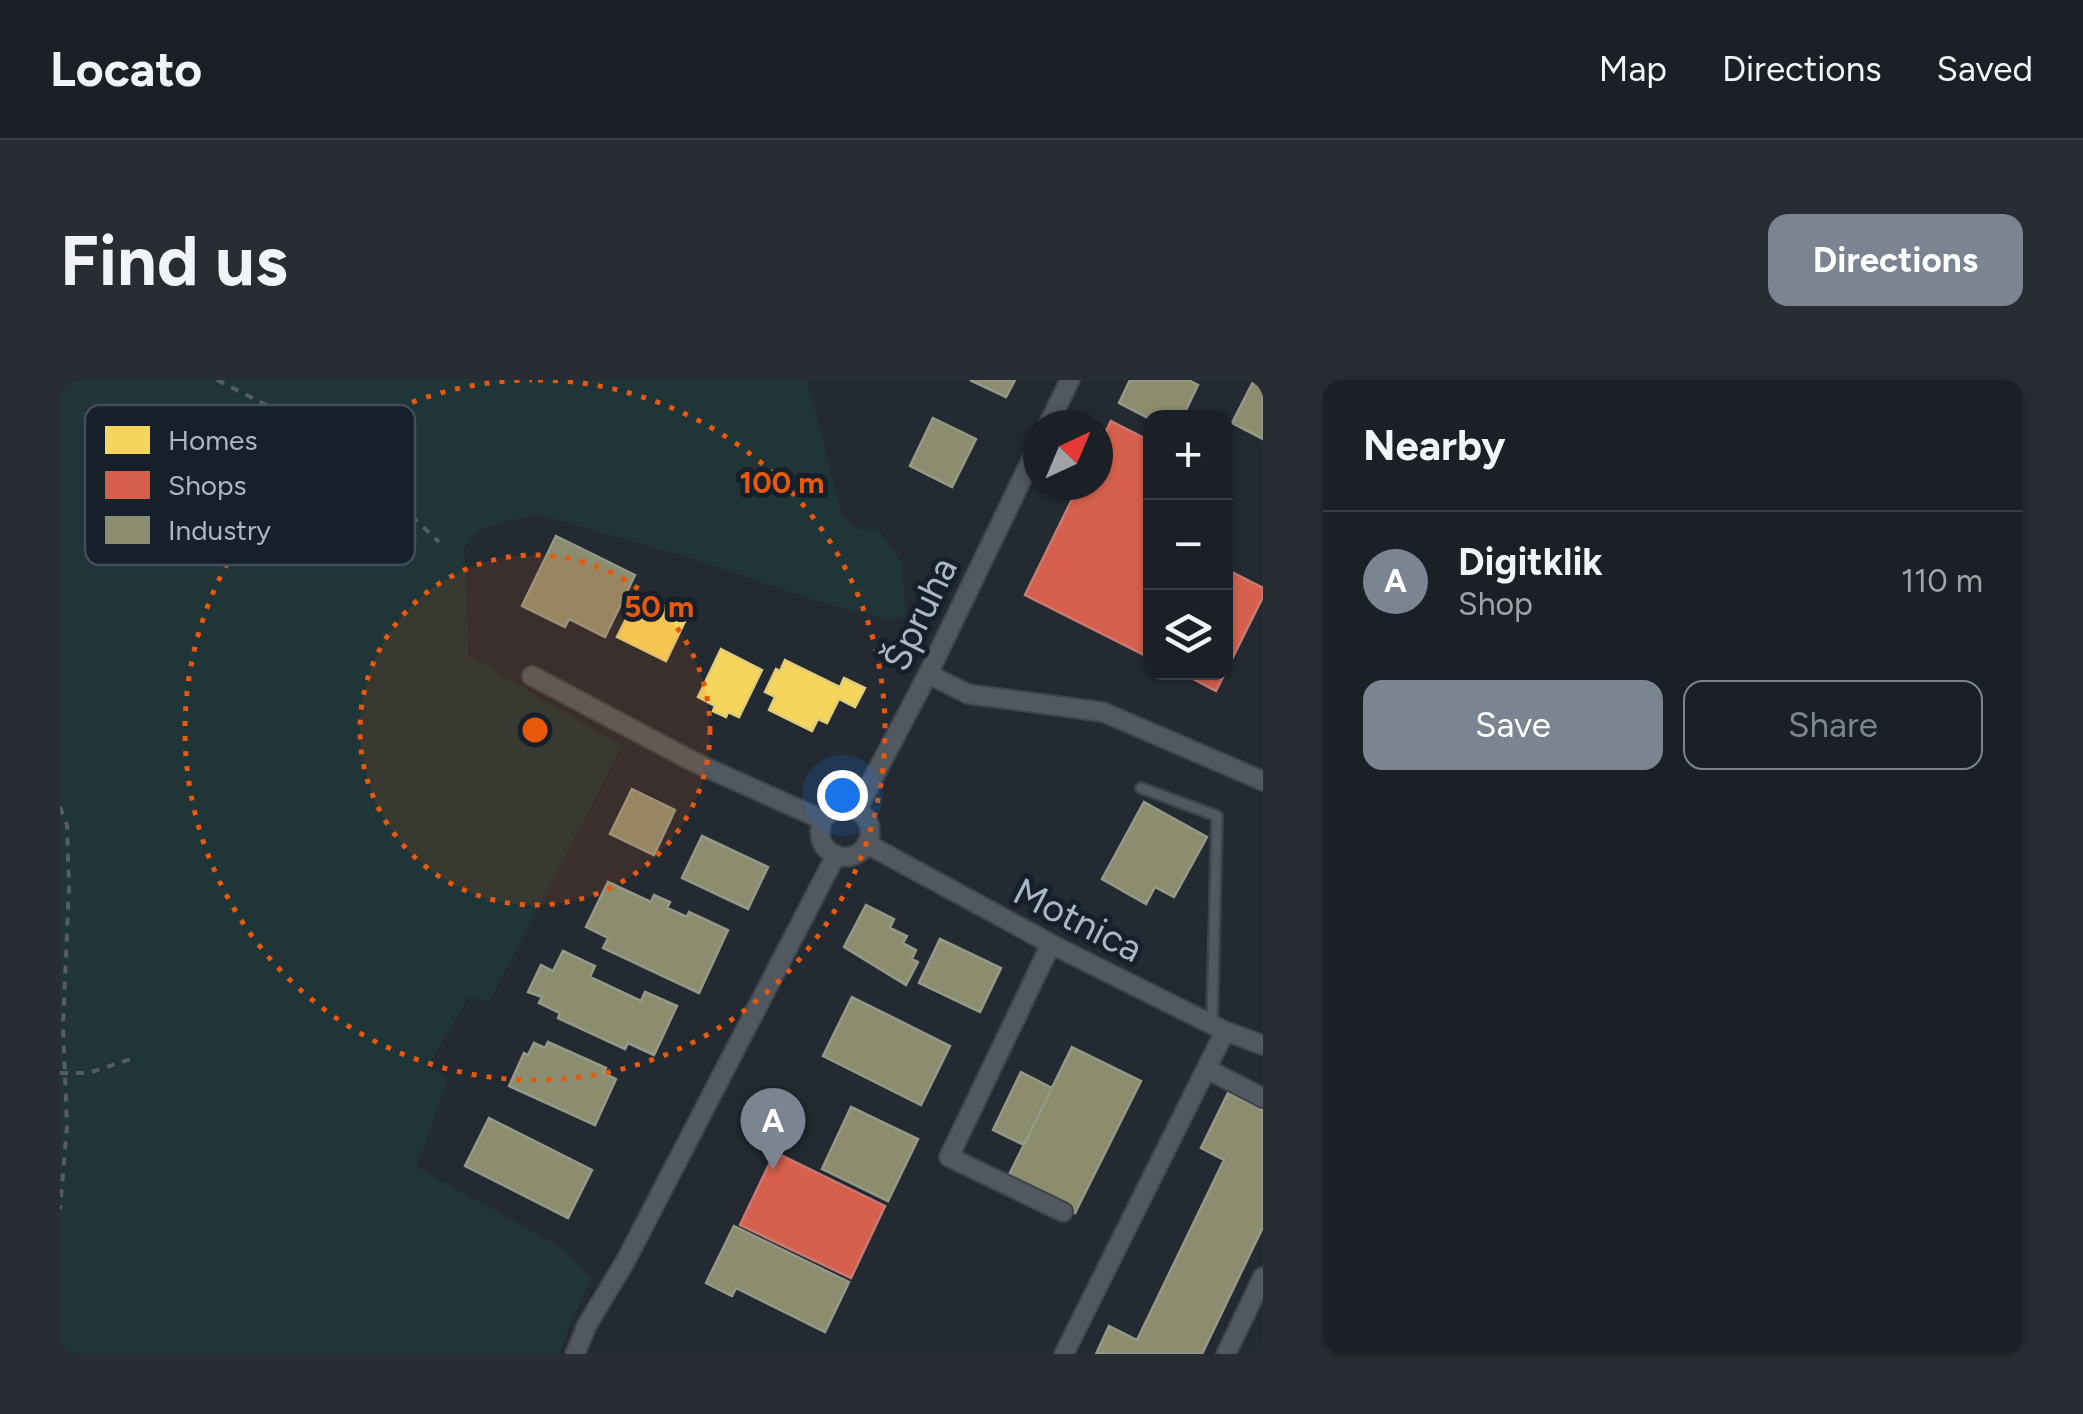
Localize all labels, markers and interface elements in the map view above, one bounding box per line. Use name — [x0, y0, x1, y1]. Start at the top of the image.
text: Locato — [50, 40, 202, 98]
text: Map — [1599, 48, 1667, 90]
text: Directions — [1722, 48, 1882, 90]
text: Saved — [1937, 48, 2033, 90]
button: Directions — [1768, 214, 2023, 306]
text: Find us — [60, 218, 288, 303]
legend — [85, 405, 415, 565]
north arrow — [1023, 410, 1113, 500]
map controls — [1143, 410, 1233, 680]
button: + — [1143, 410, 1233, 500]
text: Nearby — [1363, 420, 1505, 471]
text: Homes — [168, 423, 257, 457]
text: 100 m — [740, 464, 824, 501]
text: Shops — [168, 468, 247, 502]
button: − — [1143, 500, 1233, 590]
text: Industry — [168, 513, 271, 547]
text: Digitklik — [1458, 539, 1603, 585]
street label: Špruha — [873, 550, 967, 678]
text: A — [1384, 562, 1407, 600]
text: 110 m — [1901, 562, 1983, 600]
text: Shop — [1458, 585, 1533, 623]
text: 50 m — [624, 588, 694, 625]
button: layers — [1143, 590, 1233, 680]
button: Save — [1363, 680, 1663, 770]
button: Share — [1683, 680, 1983, 770]
centre of rings — [517, 712, 553, 748]
your location — [817, 770, 868, 821]
street label: Motnica — [1006, 868, 1150, 972]
pin: A — [740, 1088, 806, 1170]

